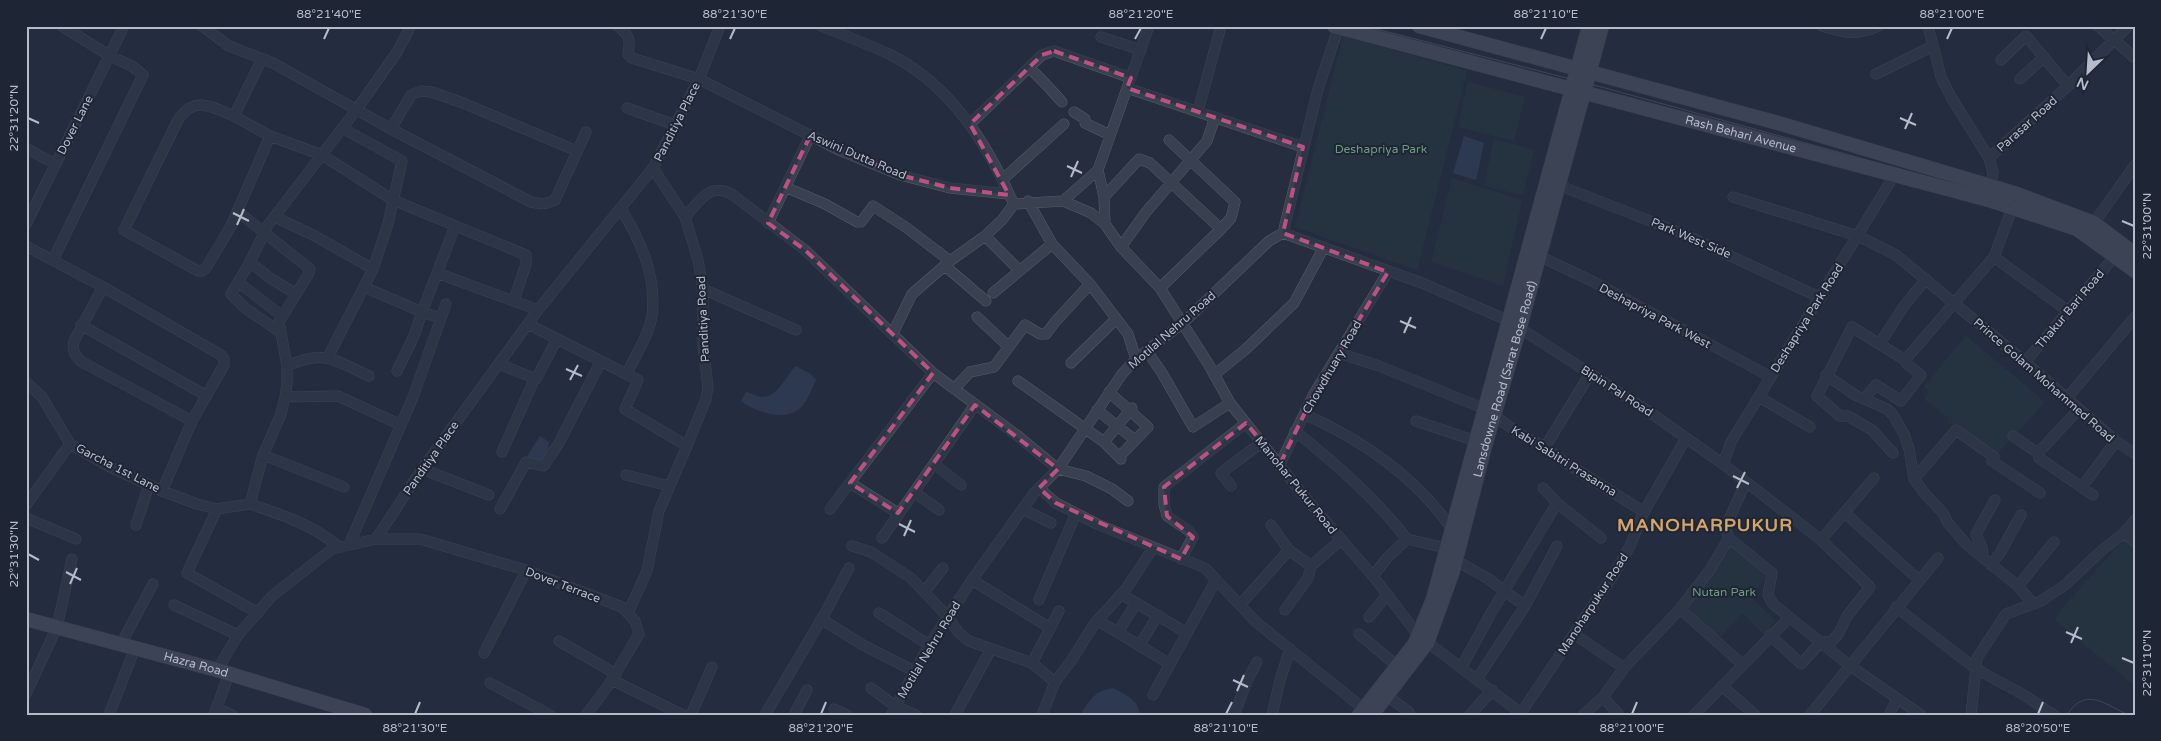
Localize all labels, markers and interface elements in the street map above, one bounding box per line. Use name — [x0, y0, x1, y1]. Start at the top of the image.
text: 88°21'40"E — [296, 7, 362, 21]
text: 88°21'30"E — [702, 7, 768, 21]
text: 88°21'20"E — [1108, 7, 1174, 21]
text: 88°21'10"E — [1513, 7, 1579, 21]
text: 88°21'00"E — [1919, 7, 1985, 21]
north arrow — [2064, 48, 2114, 98]
text: N — [2074, 73, 2091, 93]
street label: Panditiya Place — [651, 80, 703, 164]
text: 22°31'20"N — [7, 85, 21, 152]
street label: Dover Lane — [54, 93, 96, 157]
street label: Parasar Road — [1994, 93, 2060, 155]
street label: Rash Behari Avenue — [1684, 113, 1798, 156]
street label: Aswini Dutta Road — [805, 128, 909, 182]
park label: Deshapriya Park — [1335, 142, 1428, 156]
text: 22°31'00"N — [2140, 193, 2154, 260]
street label: Park West Side — [1649, 215, 1733, 261]
street label: Deshapriya Park Road — [1768, 261, 1846, 375]
street label: Thakur Bari Road — [2033, 267, 2107, 351]
street label: Panditiya Road — [694, 276, 712, 362]
street label: Lansdowne Road (Sarat Bose Road) — [1470, 279, 1539, 479]
street label: Deshapriya Park West — [1597, 281, 1713, 352]
street label: Motilal Nehru Road — [1126, 288, 1218, 372]
street label: Prince Golam Mohammed Road — [1971, 315, 2117, 445]
street label: Chowdhuary Road — [1300, 318, 1364, 416]
street label: Bipin Pal Road — [1578, 363, 1656, 419]
street label: Panditiya Place — [400, 418, 462, 498]
street label: Kabi Sabitri Prasanna — [1509, 423, 1619, 499]
street label: Manohar Pukur Road — [1252, 433, 1340, 537]
street label: Garcha 1st Lane — [74, 441, 163, 495]
district label: MANOHARPUKUR — [1617, 514, 1793, 536]
text: 22°31'30"N — [7, 521, 21, 588]
street label: Manoharpukur Road — [1555, 551, 1631, 657]
street label: Dover Terrace — [524, 564, 603, 606]
park label: Nutan Park — [1692, 585, 1757, 599]
street label: Motilal Nehru Road — [894, 599, 964, 701]
text: 22°31'10"N — [2140, 630, 2154, 697]
street label: Hazra Road — [162, 649, 230, 680]
text: 88°21'30"E — [382, 721, 448, 735]
text: 88°21'20"E — [788, 721, 854, 735]
text: 88°21'10"E — [1193, 721, 1259, 735]
text: 88°21'00"E — [1599, 721, 1665, 735]
text: 88°20'50"E — [2005, 721, 2071, 735]

